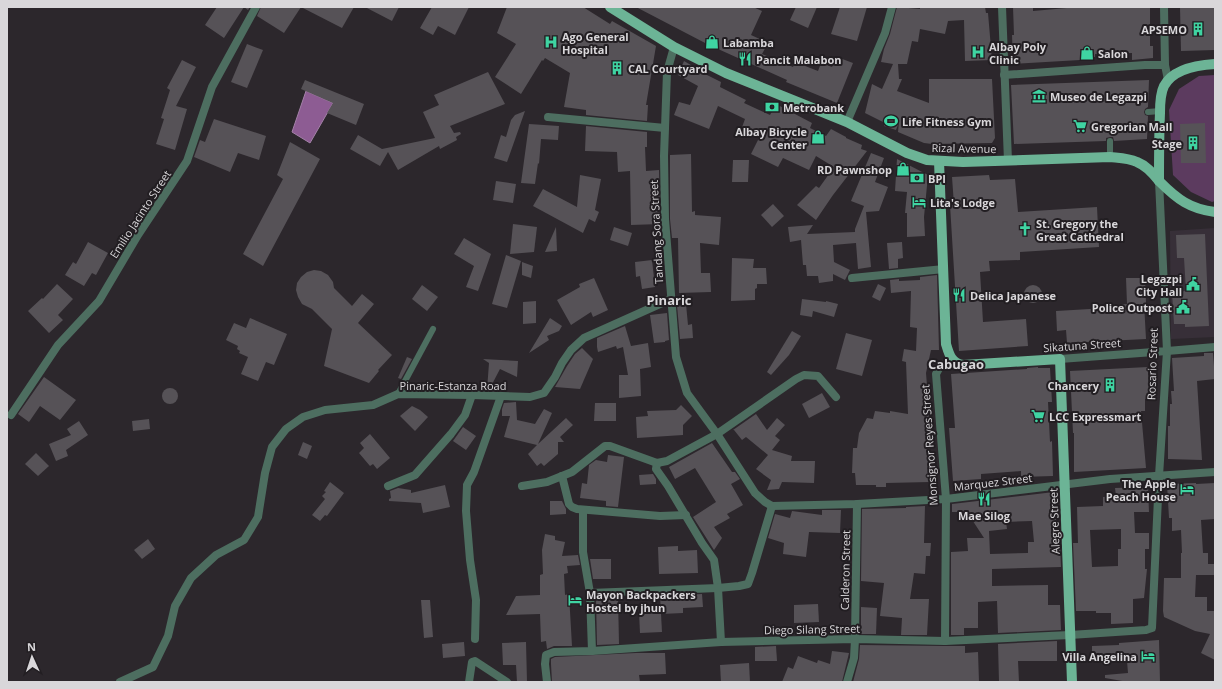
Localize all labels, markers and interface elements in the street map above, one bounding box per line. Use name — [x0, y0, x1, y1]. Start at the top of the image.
building icon: APSEMO — [1190, 21, 1206, 37]
place label: APSEMO — [1141, 22, 1187, 37]
place label: Ago General Hospital — [562, 29, 629, 57]
hospital icon: Ago General Hospital — [543, 34, 559, 50]
shop icon: Labamba — [704, 34, 720, 50]
place label: Labamba — [723, 35, 774, 50]
place label: Albay Poly Clinic — [989, 39, 1047, 67]
hospital icon: Albay Poly Clinic — [970, 44, 986, 60]
shop icon: Salon — [1079, 45, 1095, 61]
place label: Salon — [1098, 46, 1128, 61]
restaurant icon: Pancit Malabon — [737, 51, 753, 67]
place label: Pancit Malabon — [756, 52, 841, 67]
building icon: CAL Courtyard — [609, 60, 625, 76]
place label: CAL Courtyard — [628, 61, 707, 76]
museum icon: Museo de Legazpi — [1031, 88, 1047, 104]
place label: Museo de Legazpi — [1050, 89, 1147, 104]
bank icon: Metrobank — [764, 99, 780, 115]
place label: Metrobank — [783, 100, 844, 115]
sports icon: Life Fitness Gym — [883, 113, 899, 129]
place label: Life Fitness Gym — [902, 114, 992, 129]
supermarket icon: Gregorian Mall — [1072, 118, 1088, 134]
place label: Gregorian Mall — [1091, 119, 1172, 134]
place label: Albay Bicycle Center — [735, 124, 807, 152]
shop icon: Albay Bicycle Center — [810, 129, 826, 145]
building icon: Stage — [1185, 135, 1201, 151]
place label: Stage — [1152, 136, 1182, 151]
street label: Rizal Avenue — [931, 140, 997, 156]
shop icon: RD Pawnshop — [895, 161, 911, 177]
place label: RD Pawnshop — [817, 162, 892, 177]
street label: Emilio Jacinto Street — [106, 167, 174, 261]
bank icon: BPI — [909, 170, 925, 186]
place label: BPI — [928, 171, 946, 186]
street label: Tandang Sora Street — [646, 180, 666, 284]
hotel icon: Lita's Lodge — [911, 194, 927, 210]
place label: Lita's Lodge — [930, 195, 995, 210]
place label: St. Gregory the Great Cathedral — [1036, 216, 1124, 244]
church icon: St. Gregory the Great Cathedral — [1017, 221, 1033, 237]
place label: Legazpi City Hall — [1136, 271, 1182, 299]
public building icon: Legazpi City Hall — [1185, 276, 1201, 292]
restaurant icon: Delica Japanese — [951, 287, 967, 303]
place label: Delica Japanese — [970, 288, 1057, 303]
district label: Pinaric — [646, 291, 692, 309]
public building icon: Police Outpost — [1175, 299, 1191, 315]
place label: Police Outpost — [1092, 300, 1172, 315]
street label: Rosario Street — [1143, 328, 1161, 400]
street label: Sikatuna Street — [1043, 335, 1121, 355]
district label: Cabugao — [928, 355, 984, 373]
building icon: Chancery — [1102, 377, 1118, 393]
street label: Pinaric-Estanza Road — [400, 378, 506, 393]
place label: Chancery — [1047, 378, 1100, 393]
street label: Monsignor Reyes Street — [917, 384, 941, 506]
supermarket icon: LCC Expressmart — [1030, 408, 1046, 424]
place label: LCC Expressmart — [1049, 409, 1141, 424]
street label: Marquez Street — [953, 470, 1033, 494]
place label: The Apple Peach House — [1106, 476, 1176, 504]
hotel icon: The Apple Peach House — [1179, 481, 1195, 497]
street label: Alegre Street — [1045, 488, 1063, 554]
restaurant icon: Mae Silog — [976, 491, 992, 507]
place label: Mae Silog — [958, 508, 1011, 523]
street label: Calderon Street — [837, 530, 853, 610]
place label: Mayon Backpackers Hostel by jhun — [586, 587, 696, 615]
hotel icon: Mayon Backpackers Hostel by jhun — [567, 592, 583, 608]
street label: Diego Silang Street — [764, 621, 860, 637]
north arrow — [12, 637, 52, 677]
text: N — [27, 639, 36, 654]
hotel icon: Villa Angelina — [1140, 648, 1156, 664]
place label: Villa Angelina — [1062, 649, 1137, 664]

